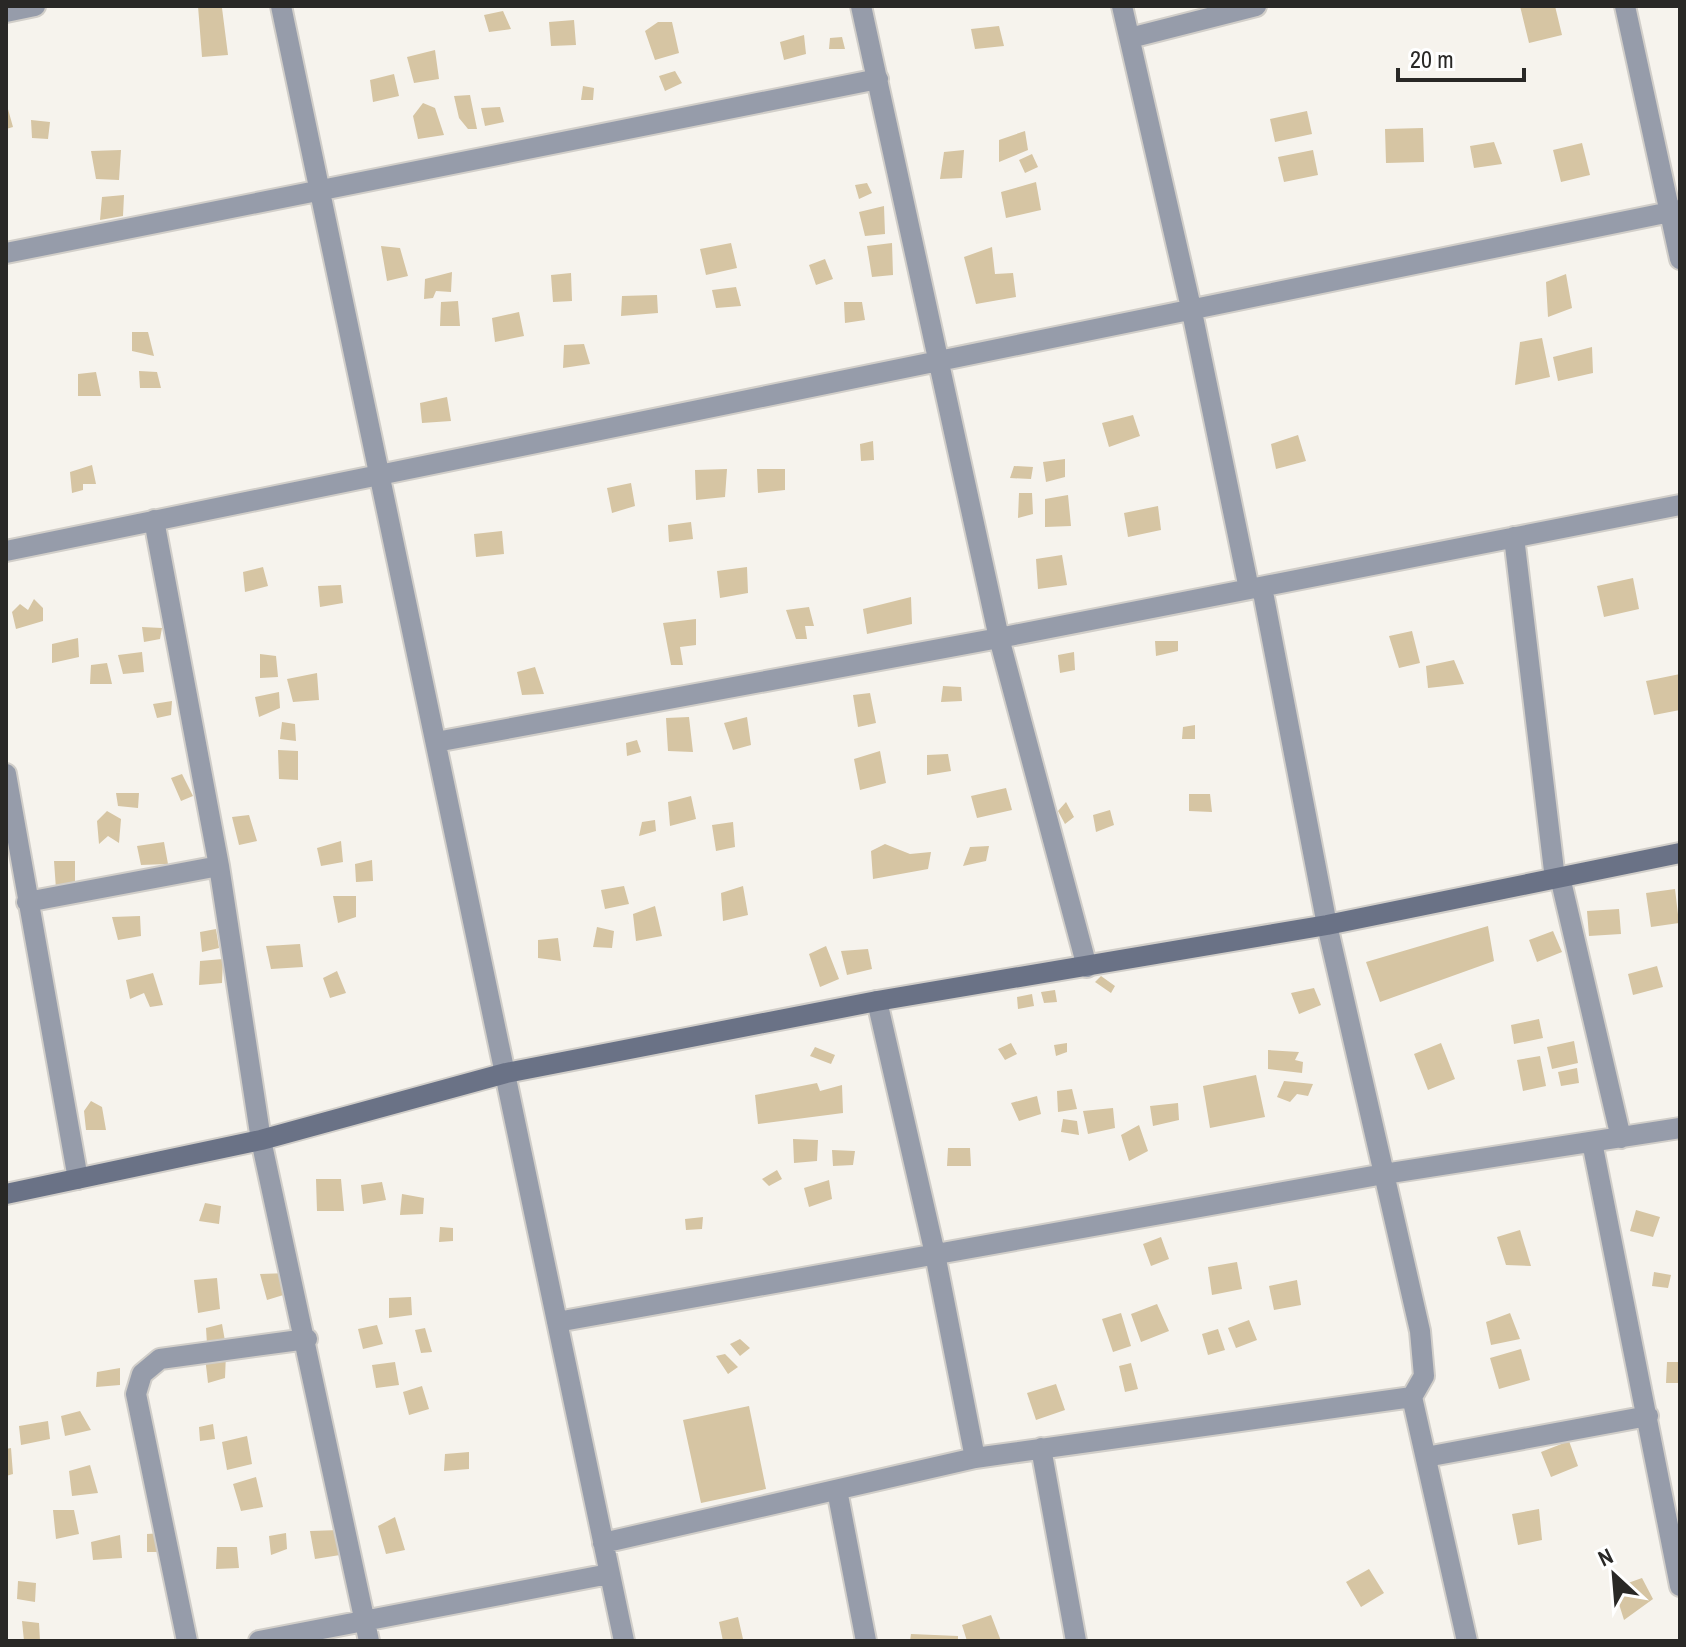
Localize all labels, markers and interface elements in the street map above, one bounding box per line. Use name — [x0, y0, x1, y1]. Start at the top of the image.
scale bar — [1398, 32, 1524, 82]
text: 20 m — [1410, 43, 1454, 75]
north arrow — [1574, 1535, 1654, 1615]
text: N — [1593, 1541, 1618, 1573]

